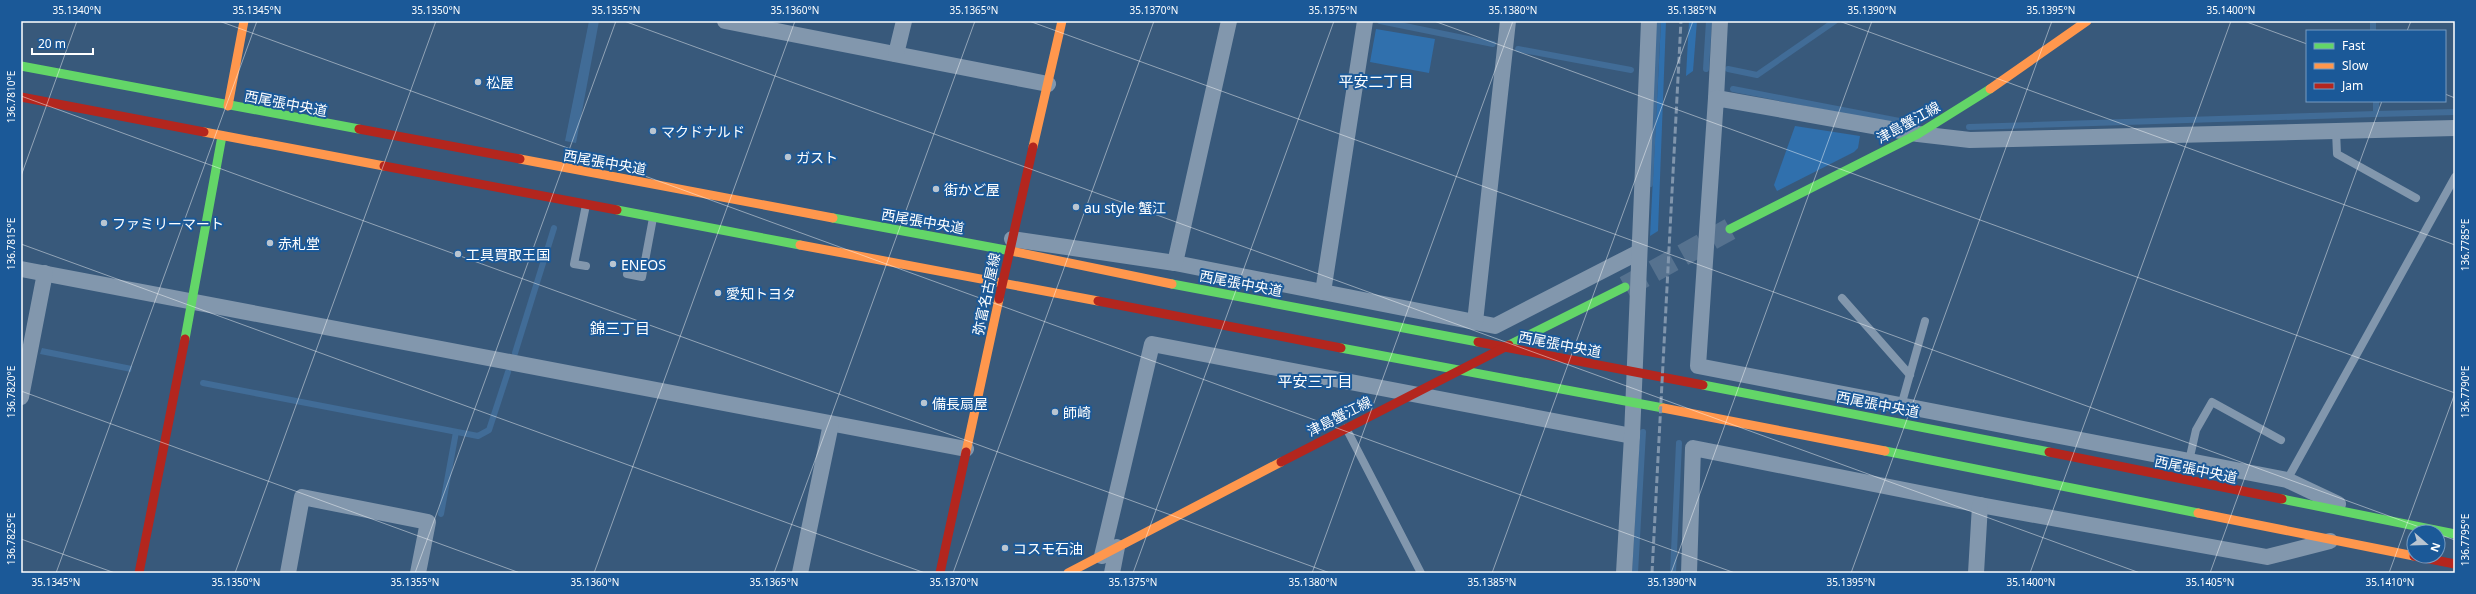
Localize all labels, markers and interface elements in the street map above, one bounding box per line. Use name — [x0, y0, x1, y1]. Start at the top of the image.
text: 35.1340°N — [53, 3, 101, 17]
text: 35.1345°N — [233, 3, 281, 17]
text: 35.1350°N — [412, 3, 460, 17]
text: 35.1355°N — [592, 3, 640, 17]
text: 35.1360°N — [771, 3, 819, 17]
text: 35.1365°N — [950, 3, 998, 17]
text: 35.1370°N — [1130, 3, 1178, 17]
text: 35.1375°N — [1309, 3, 1357, 17]
text: 35.1380°N — [1489, 3, 1537, 17]
text: 35.1385°N — [1668, 3, 1716, 17]
text: 35.1390°N — [1848, 3, 1896, 17]
text: 35.1395°N — [2027, 3, 2075, 17]
text: 35.1400°N — [2207, 3, 2255, 17]
scale bar — [32, 30, 93, 56]
legend — [2306, 30, 2446, 102]
text: 20 m — [38, 35, 66, 52]
text: Fast — [2342, 37, 2366, 54]
text: Slow — [2342, 57, 2369, 74]
text: 136.7810°E — [4, 71, 18, 123]
district label: 平安二丁目 — [1338, 71, 1414, 91]
place label: 松屋 — [486, 73, 514, 92]
marker: 松屋 — [473, 77, 483, 87]
text: Jam — [2341, 77, 2363, 94]
street label: 西尾張中央道 — [243, 86, 329, 120]
street label: 津島蟹江線 — [1873, 97, 1943, 147]
place label: マクドナルド — [661, 122, 745, 141]
marker: マクドナルド — [648, 126, 658, 136]
street label: 西尾張中央道 — [562, 145, 648, 179]
place label: ガスト — [796, 148, 838, 167]
marker: ガスト — [783, 152, 793, 162]
place label: 街かど屋 — [944, 180, 1000, 199]
marker: 街かど屋 — [931, 184, 941, 194]
place label: au style 蟹江 — [1084, 198, 1166, 217]
marker: au style 蟹江 — [1071, 202, 1081, 212]
street label: 西尾張中央道 — [880, 204, 966, 238]
place label: ファミリーマート — [112, 214, 224, 233]
text: 136.7815°E — [4, 218, 18, 270]
marker: ファミリーマート — [99, 218, 109, 228]
text: 136.7785°E — [2458, 219, 2472, 271]
place label: 赤札堂 — [278, 234, 320, 253]
marker: 赤札堂 — [265, 238, 275, 248]
place label: 工具買取王国 — [466, 245, 550, 264]
marker: 工具買取王国 — [453, 249, 463, 259]
street label: 弥富名古屋線 — [968, 251, 1004, 337]
place label: ENEOS — [621, 255, 666, 274]
marker: ENEOS — [608, 259, 618, 269]
street label: 西尾張中央道 — [1198, 266, 1284, 300]
place label: 愛知トヨタ — [726, 284, 796, 303]
marker: 愛知トヨタ — [713, 288, 723, 298]
district label: 錦三丁目 — [590, 318, 650, 338]
street label: 西尾張中央道 — [1517, 327, 1603, 361]
text: 136.7820°E — [4, 366, 18, 418]
text: 136.7790°E — [2458, 366, 2472, 418]
district label: 平安三丁目 — [1277, 371, 1353, 391]
street label: 西尾張中央道 — [1835, 387, 1921, 421]
street label: 津島蟹江線 — [1304, 392, 1374, 440]
place label: 備長扇屋 — [932, 394, 988, 413]
marker: 備長扇屋 — [919, 398, 929, 408]
place label: 師崎 — [1063, 403, 1091, 422]
marker: 師崎 — [1050, 407, 1060, 417]
street label: 西尾張中央道 — [2153, 451, 2239, 487]
text: 136.7825°E — [4, 513, 18, 565]
text: 136.7795°E — [2458, 514, 2472, 566]
north arrow — [2406, 524, 2446, 564]
place label: コスモ石油 — [1013, 539, 1083, 558]
text: N — [2427, 541, 2444, 554]
marker: コスモ石油 — [1000, 543, 1010, 553]
text: 35.1345°N — [32, 575, 80, 589]
text: 35.1350°N — [212, 575, 260, 589]
text: 35.1355°N — [391, 575, 439, 589]
text: 35.1360°N — [571, 575, 619, 589]
text: 35.1365°N — [750, 575, 798, 589]
text: 35.1370°N — [930, 575, 978, 589]
text: 35.1375°N — [1109, 575, 1157, 589]
text: 35.1380°N — [1289, 575, 1337, 589]
text: 35.1385°N — [1468, 575, 1516, 589]
text: 35.1390°N — [1648, 575, 1696, 589]
text: 35.1395°N — [1827, 575, 1875, 589]
text: 35.1400°N — [2007, 575, 2055, 589]
text: 35.1405°N — [2186, 575, 2234, 589]
text: 35.1410°N — [2366, 575, 2414, 589]

